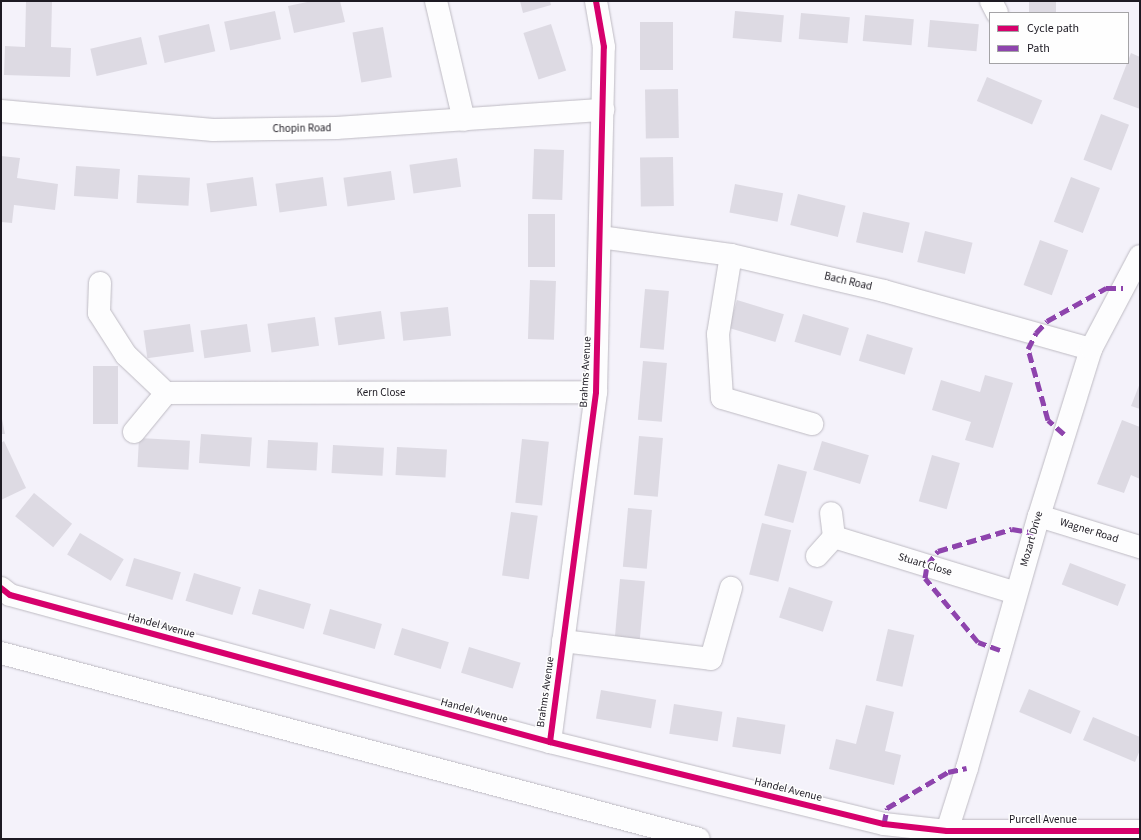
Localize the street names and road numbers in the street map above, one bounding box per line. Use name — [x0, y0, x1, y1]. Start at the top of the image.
street label: Chopin Road — [272, 122, 332, 136]
street label: Bach Road — [823, 270, 873, 294]
street label: Brahms Avenue — [578, 336, 594, 408]
street label: Kern Close — [357, 386, 405, 400]
street label: Mozart Drive — [1018, 510, 1046, 568]
street label: Wagner Road — [1058, 516, 1120, 546]
street label: Stuart Close — [896, 551, 954, 579]
street label: Handel Avenue — [126, 611, 196, 641]
street label: Brahms Avenue — [534, 656, 558, 728]
street label: Handel Avenue — [439, 696, 509, 726]
street label: Handel Avenue — [753, 775, 823, 805]
street label: Purcell Avenue — [1009, 813, 1077, 827]

